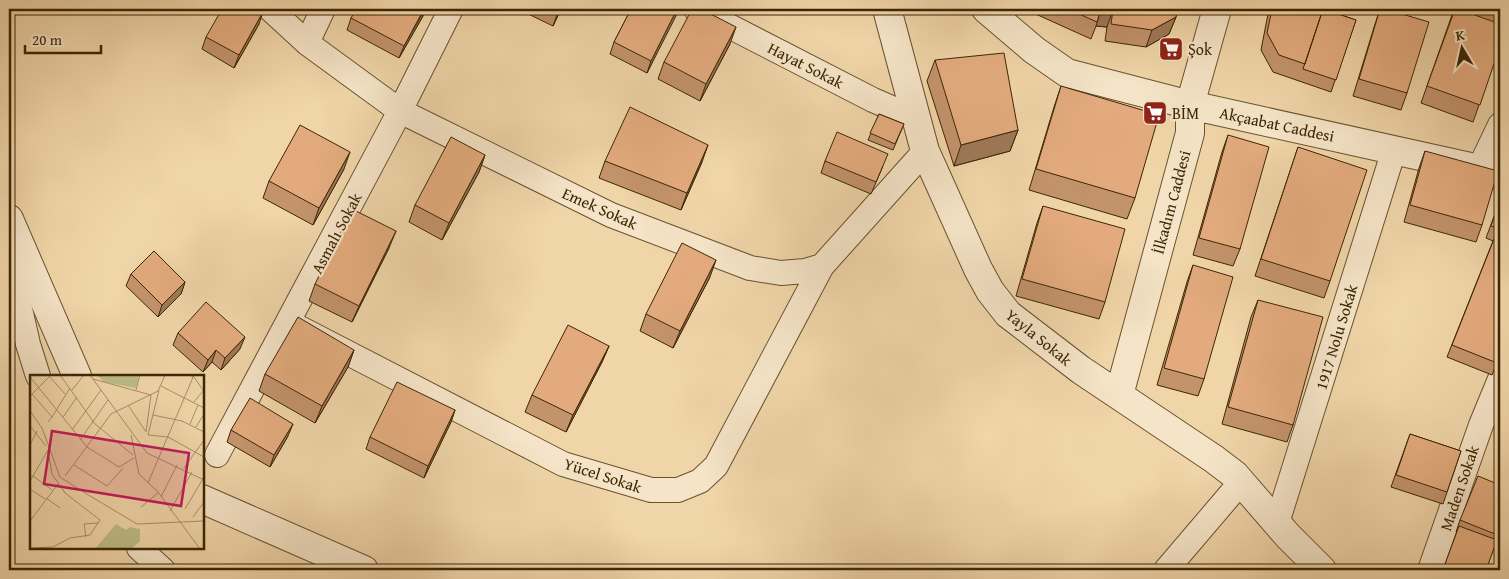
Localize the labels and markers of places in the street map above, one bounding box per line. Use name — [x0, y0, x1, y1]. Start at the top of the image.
supermarket icon: Şok — [1158, 36, 1184, 62]
place label: Şok — [1188, 37, 1213, 61]
supermarket icon: BİM — [1142, 100, 1168, 126]
place label: BİM — [1172, 101, 1199, 125]

